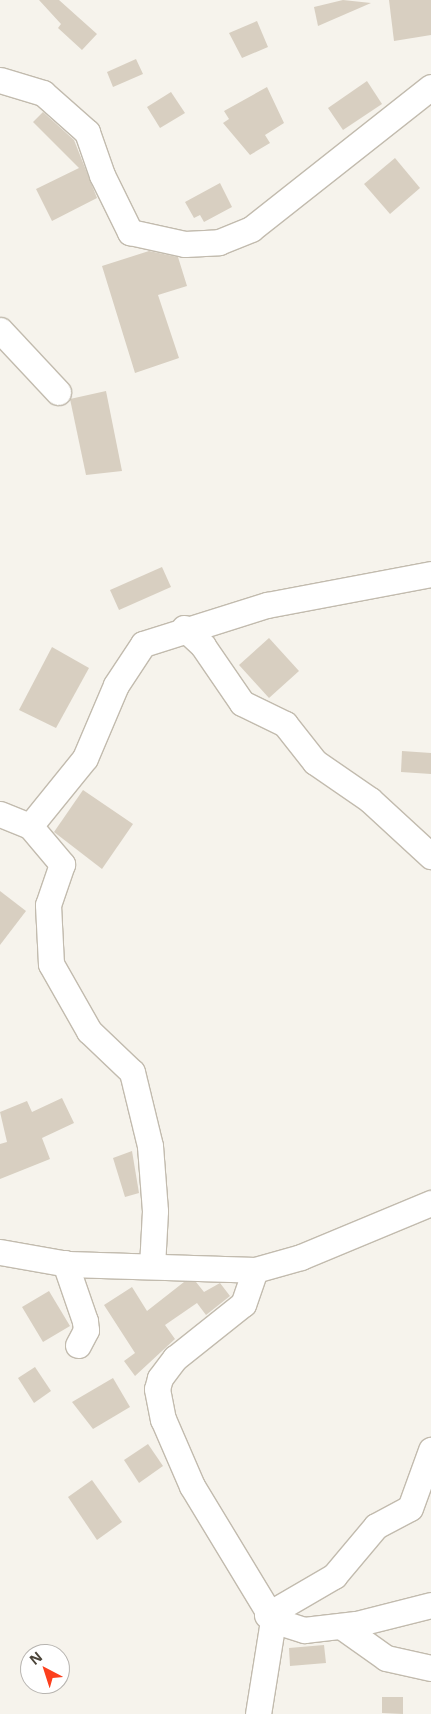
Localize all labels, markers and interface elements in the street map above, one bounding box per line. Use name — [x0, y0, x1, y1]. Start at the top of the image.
north arrow — [20, 1644, 70, 1694]
text: N — [25, 1647, 46, 1669]

